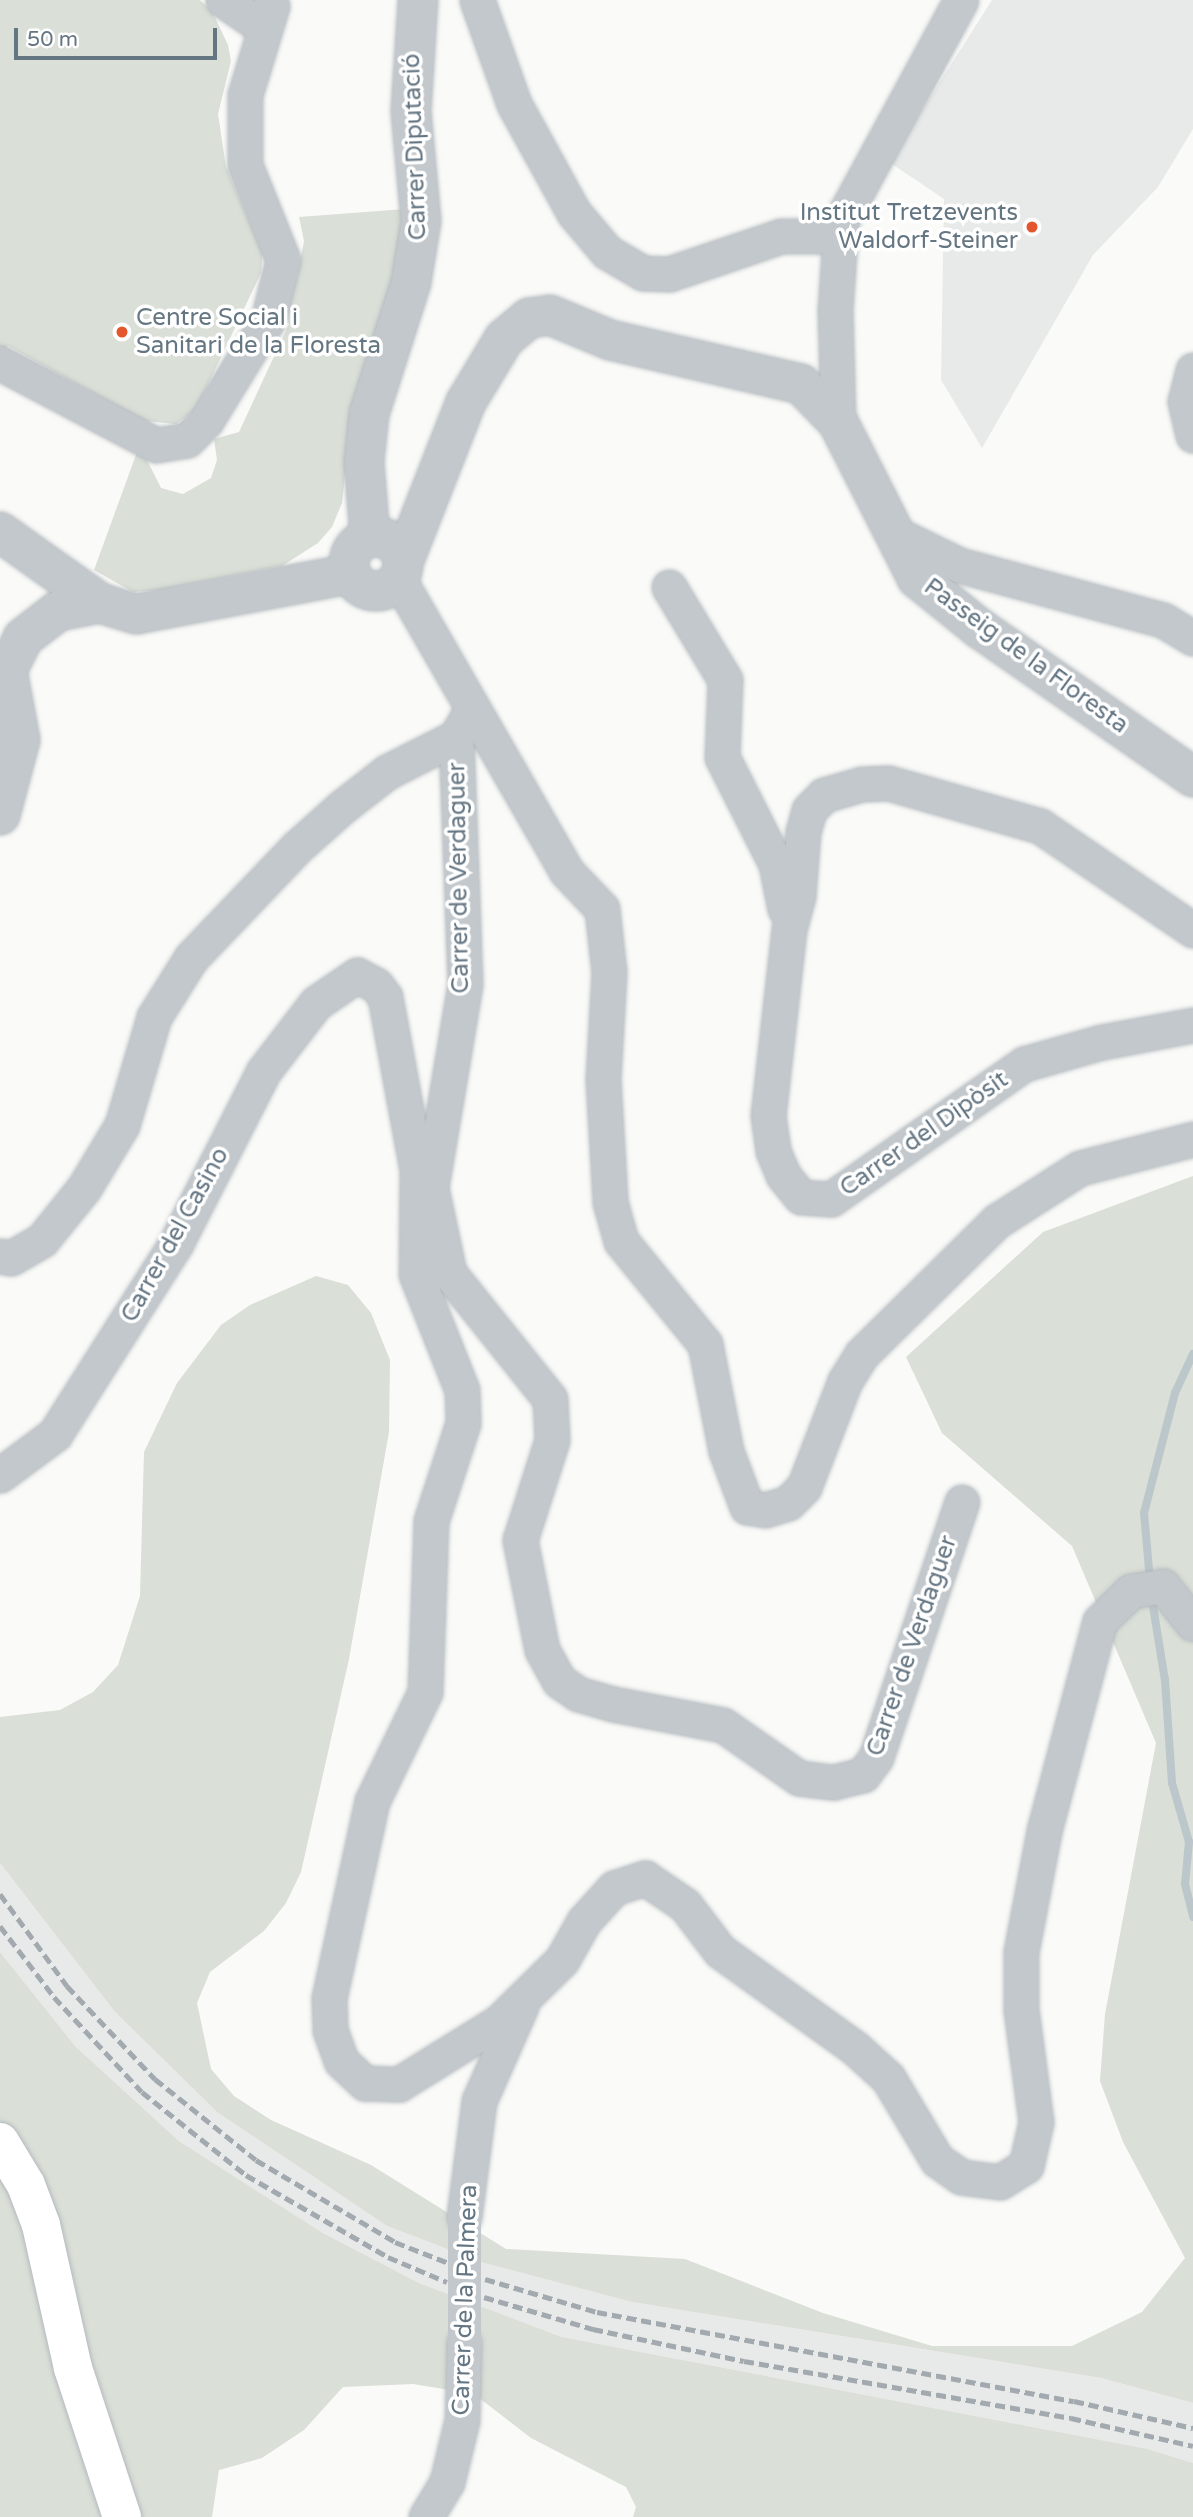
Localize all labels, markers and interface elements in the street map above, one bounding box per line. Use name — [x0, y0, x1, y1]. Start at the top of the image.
scale bar — [18, 14, 220, 58]
text: 50 m — [27, 27, 78, 52]
street label: Carrer Diputació — [397, 53, 433, 241]
place label: Institut Tretzevents Waldorf-Steiner — [800, 199, 1018, 255]
marker: Institut Tretzevents Waldorf-Steiner — [1024, 219, 1040, 235]
place label: Centre Social i Sanitari de la Floresta — [136, 304, 381, 360]
marker: Centre Social i Sanitari de la Floresta — [114, 324, 130, 340]
street label: Passeig de la Floresta — [918, 572, 1134, 740]
street label: Carrer de Verdaguer — [443, 762, 475, 994]
street label: Carrer del Dipòsit — [835, 1065, 1013, 1203]
street label: Carrer del Casino — [115, 1143, 235, 1327]
street label: Carrer de Verdaguer — [861, 1532, 963, 1760]
street label: Carrer de la Palmera — [447, 2184, 483, 2416]

